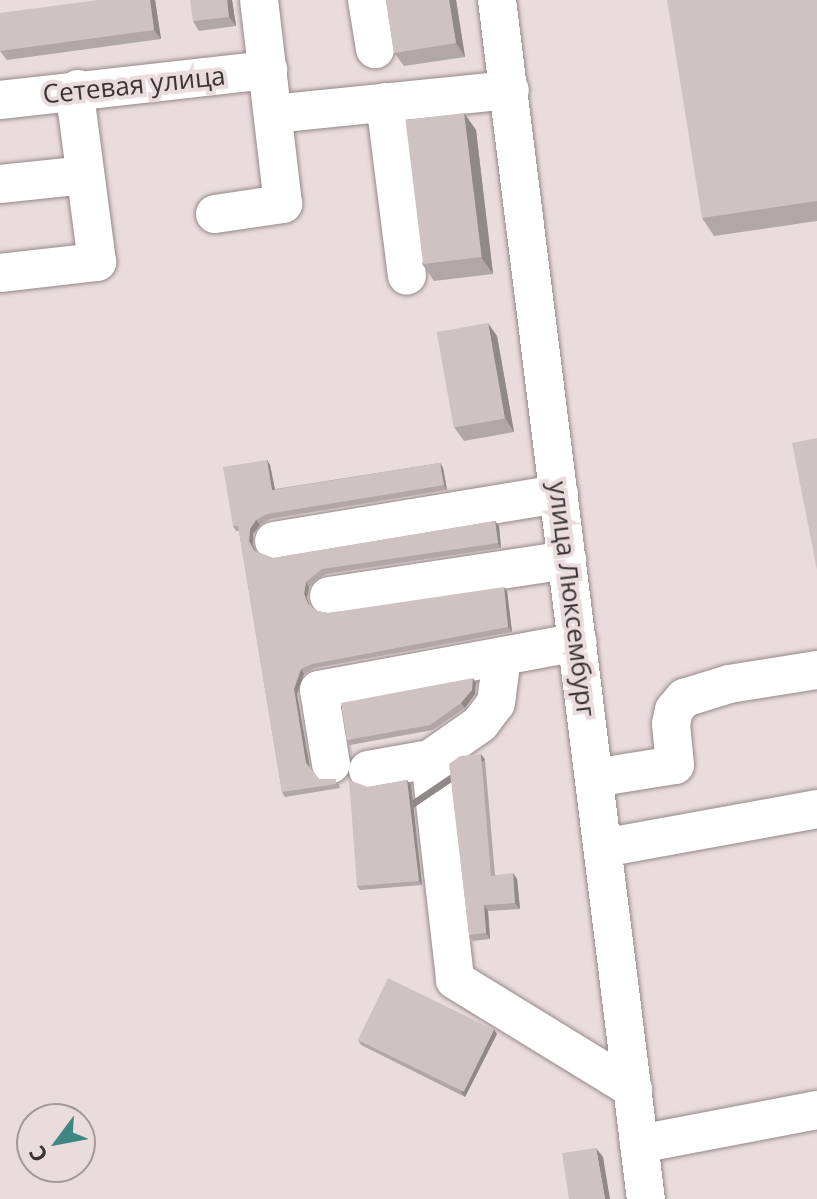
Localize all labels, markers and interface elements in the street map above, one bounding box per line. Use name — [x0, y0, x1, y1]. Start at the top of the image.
street label: Сетевая улица — [41, 60, 227, 110]
street label: улица Люксембург — [542, 480, 602, 718]
north arrow — [16, 1103, 96, 1183]
text: С — [21, 1141, 54, 1169]

